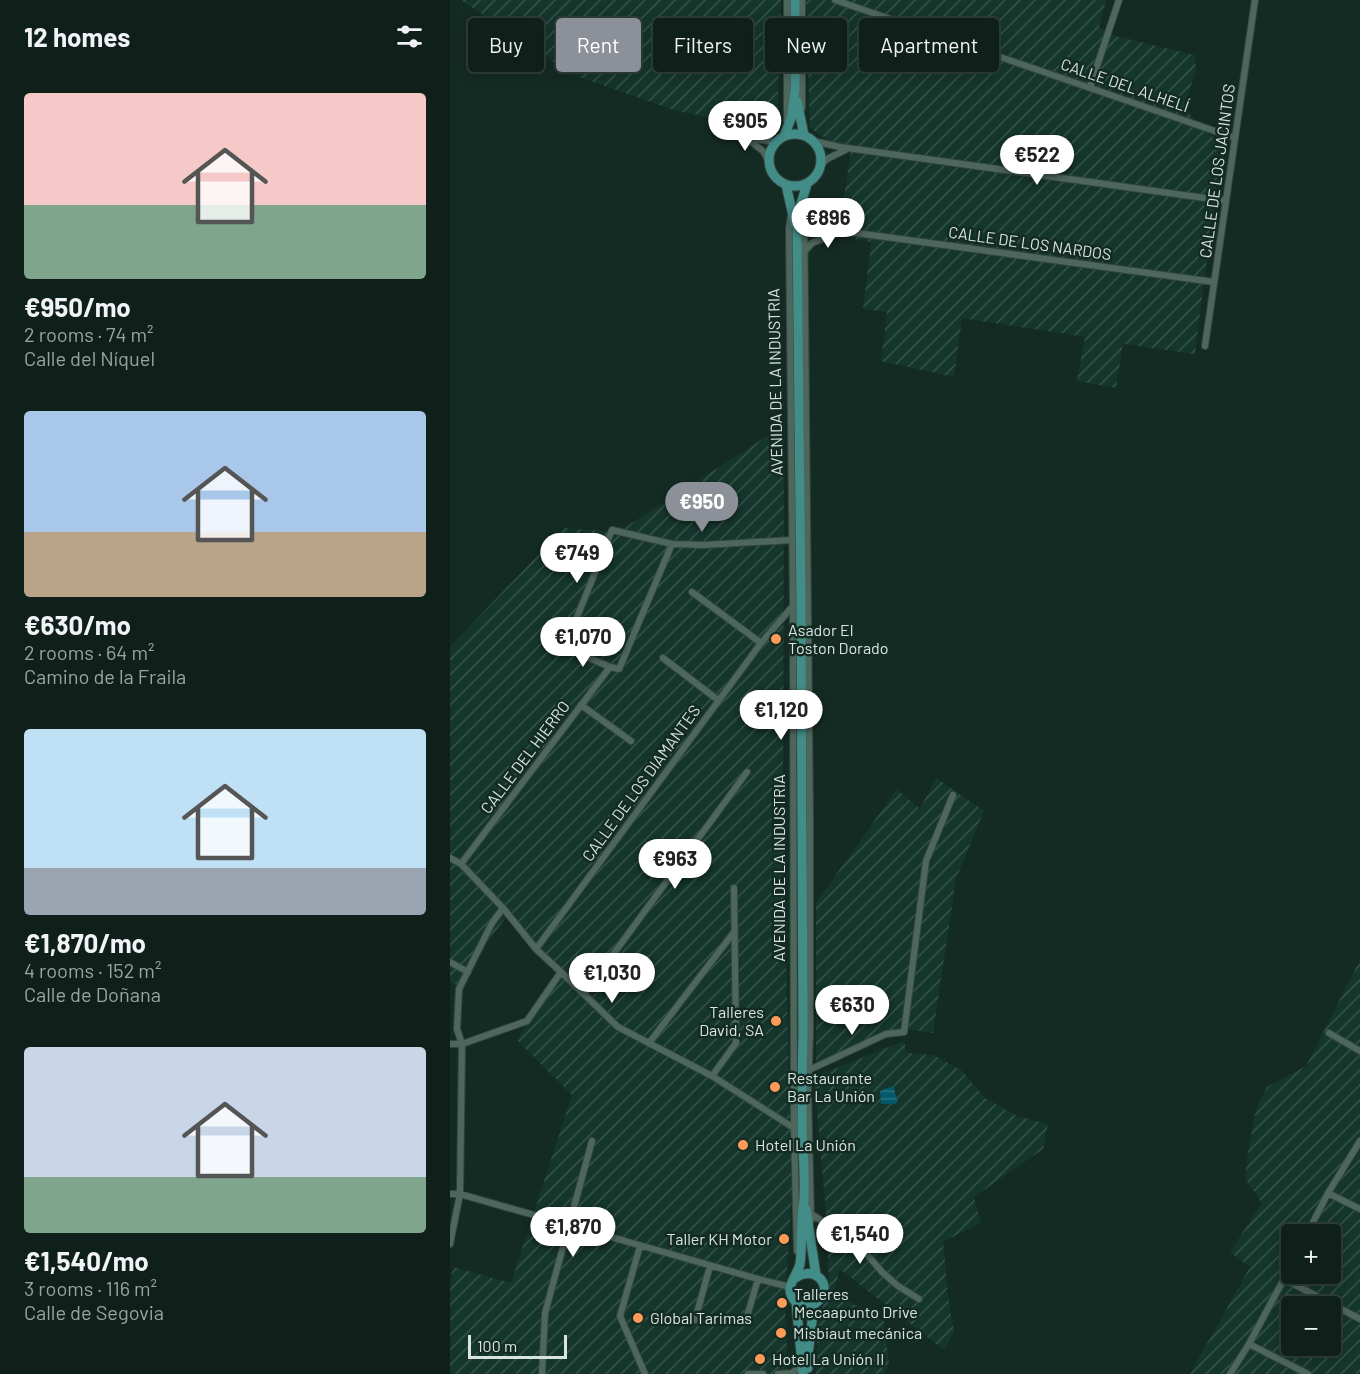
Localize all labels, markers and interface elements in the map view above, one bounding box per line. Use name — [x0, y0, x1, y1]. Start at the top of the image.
chip: Buy — [468, 18, 544, 72]
chip: Rent — [556, 18, 641, 72]
chip: Filters — [653, 18, 753, 72]
chip: New — [765, 18, 847, 72]
chip: Apartment — [859, 18, 999, 72]
icon: filters — [393, 20, 426, 53]
text: 12 homes — [24, 21, 130, 52]
street label: CALLE DEL ALHELÍ — [1058, 54, 1192, 115]
street label: CALLE DE LOS JACINTOS — [1195, 83, 1238, 259]
pin: €905 — [709, 101, 781, 152]
text: €905 — [722, 108, 768, 132]
icon: home — [171, 132, 279, 240]
pin: €522 — [1001, 135, 1073, 186]
text: €522 — [1014, 142, 1060, 166]
pin: €896 — [792, 198, 864, 249]
text: €896 — [806, 205, 850, 229]
street label: CALLE DE LOS NARDOS — [947, 222, 1113, 263]
street label: AVENIDA DE LA INDUSTRIA — [763, 288, 786, 476]
text: €950/mo — [24, 291, 131, 322]
text: 2 rooms · 74 m² — [24, 322, 154, 346]
text: Calle del Níquel — [24, 346, 155, 370]
icon: home — [171, 450, 279, 558]
pin: €950 — [666, 482, 738, 533]
text: €950 — [679, 489, 725, 513]
pin: €749 — [541, 533, 613, 584]
text: €749 — [554, 540, 600, 564]
text: €630/mo — [24, 609, 131, 640]
pin: €1,070 — [534, 617, 632, 668]
place label: Asador El Toston Dorado — [788, 620, 889, 657]
text: €1,070 — [554, 624, 612, 648]
marker: Asador El Toston Dorado — [769, 632, 783, 646]
text: 2 rooms · 64 m² — [24, 640, 154, 664]
text: Camino de la Fraila — [24, 664, 186, 688]
pin: €1,120 — [732, 690, 830, 741]
street label: CALLE DEL HIERRO — [476, 697, 573, 817]
text: €1,120 — [754, 697, 808, 721]
street label: CALLE DE LOS DIAMANTES — [577, 701, 704, 865]
icon: home — [171, 768, 279, 876]
street label: AVENIDA DE LA INDUSTRIA — [769, 774, 788, 962]
pin: €963 — [639, 839, 711, 890]
text: €963 — [653, 846, 697, 870]
text: €1,870/mo — [24, 927, 146, 958]
pin: €1,030 — [563, 953, 661, 1004]
text: 4 rooms · 152 m² — [24, 958, 161, 982]
text: €1,030 — [583, 960, 641, 984]
text: Calle de Doñana — [24, 982, 161, 1006]
pin: €630 — [816, 985, 888, 1036]
text: €630 — [829, 992, 875, 1016]
place label: Talleres David, SA — [699, 1002, 764, 1039]
marker: Talleres David, SA — [769, 1014, 783, 1028]
place label: Restaurante Bar La Unión — [787, 1068, 875, 1105]
marker: Restaurante Bar La Unión — [768, 1080, 782, 1094]
icon: home — [171, 1086, 279, 1194]
place label: Hotel La Unión — [755, 1135, 856, 1154]
marker: Hotel La Unión — [736, 1138, 750, 1152]
pin: €1,870 — [524, 1207, 622, 1258]
text: €1,870 — [544, 1214, 602, 1238]
pin: €1,540 — [811, 1214, 909, 1265]
text: €1,540 — [830, 1221, 890, 1245]
map controls — [1281, 1224, 1341, 1356]
button: + — [1281, 1224, 1341, 1284]
place label: Taller KH Motor — [666, 1229, 772, 1248]
marker: Taller KH Motor — [777, 1232, 791, 1246]
text: €1,540/mo — [24, 1245, 149, 1276]
text: 3 rooms · 116 m² — [24, 1276, 157, 1300]
place label: Talleres Mecaapunto Drive — [794, 1284, 918, 1321]
marker: Talleres Mecaapunto Drive — [775, 1296, 789, 1310]
button: − — [1281, 1296, 1341, 1356]
text: Calle de Segovia — [24, 1300, 164, 1324]
place label: Global Tarimas — [650, 1308, 752, 1327]
marker: Global Tarimas — [631, 1311, 645, 1325]
place label: Misbiaut mecánica — [793, 1323, 922, 1342]
marker: Misbiaut mecánica — [774, 1326, 788, 1340]
scale bar — [468, 1332, 567, 1360]
text: 100 m — [477, 1336, 517, 1355]
place label: Hotel La Unión II — [772, 1349, 884, 1368]
marker: Hotel La Unión II — [753, 1352, 767, 1366]

